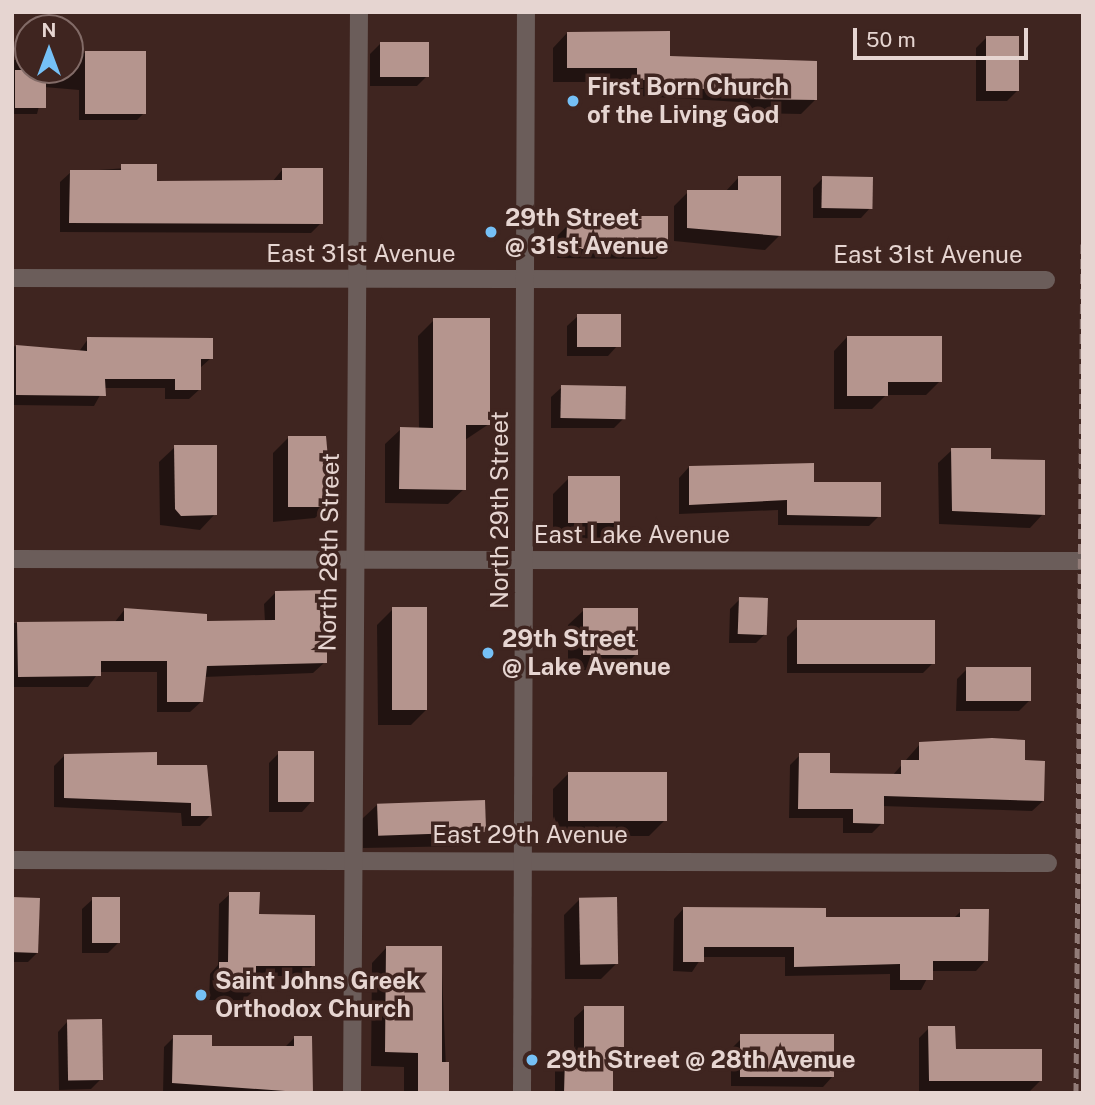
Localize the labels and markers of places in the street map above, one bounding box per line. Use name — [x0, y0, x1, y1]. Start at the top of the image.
place label: First Born Church of the Living God — [587, 73, 789, 129]
marker: First Born Church of the Living God — [565, 93, 581, 109]
place label: 29th Street @ 31st Avenue — [505, 204, 669, 260]
marker: 29th Street @ 31st Avenue — [483, 224, 499, 240]
place label: 29th Street @ Lake Avenue — [502, 625, 671, 681]
marker: 29th Street @ Lake Avenue — [480, 645, 496, 661]
place label: Saint Johns Greek Orthodox Church — [215, 967, 420, 1023]
marker: Saint Johns Greek Orthodox Church — [193, 987, 209, 1003]
place label: 29th Street @ 28th Avenue — [546, 1046, 856, 1074]
marker: 29th Street @ 28th Avenue — [524, 1052, 540, 1068]

